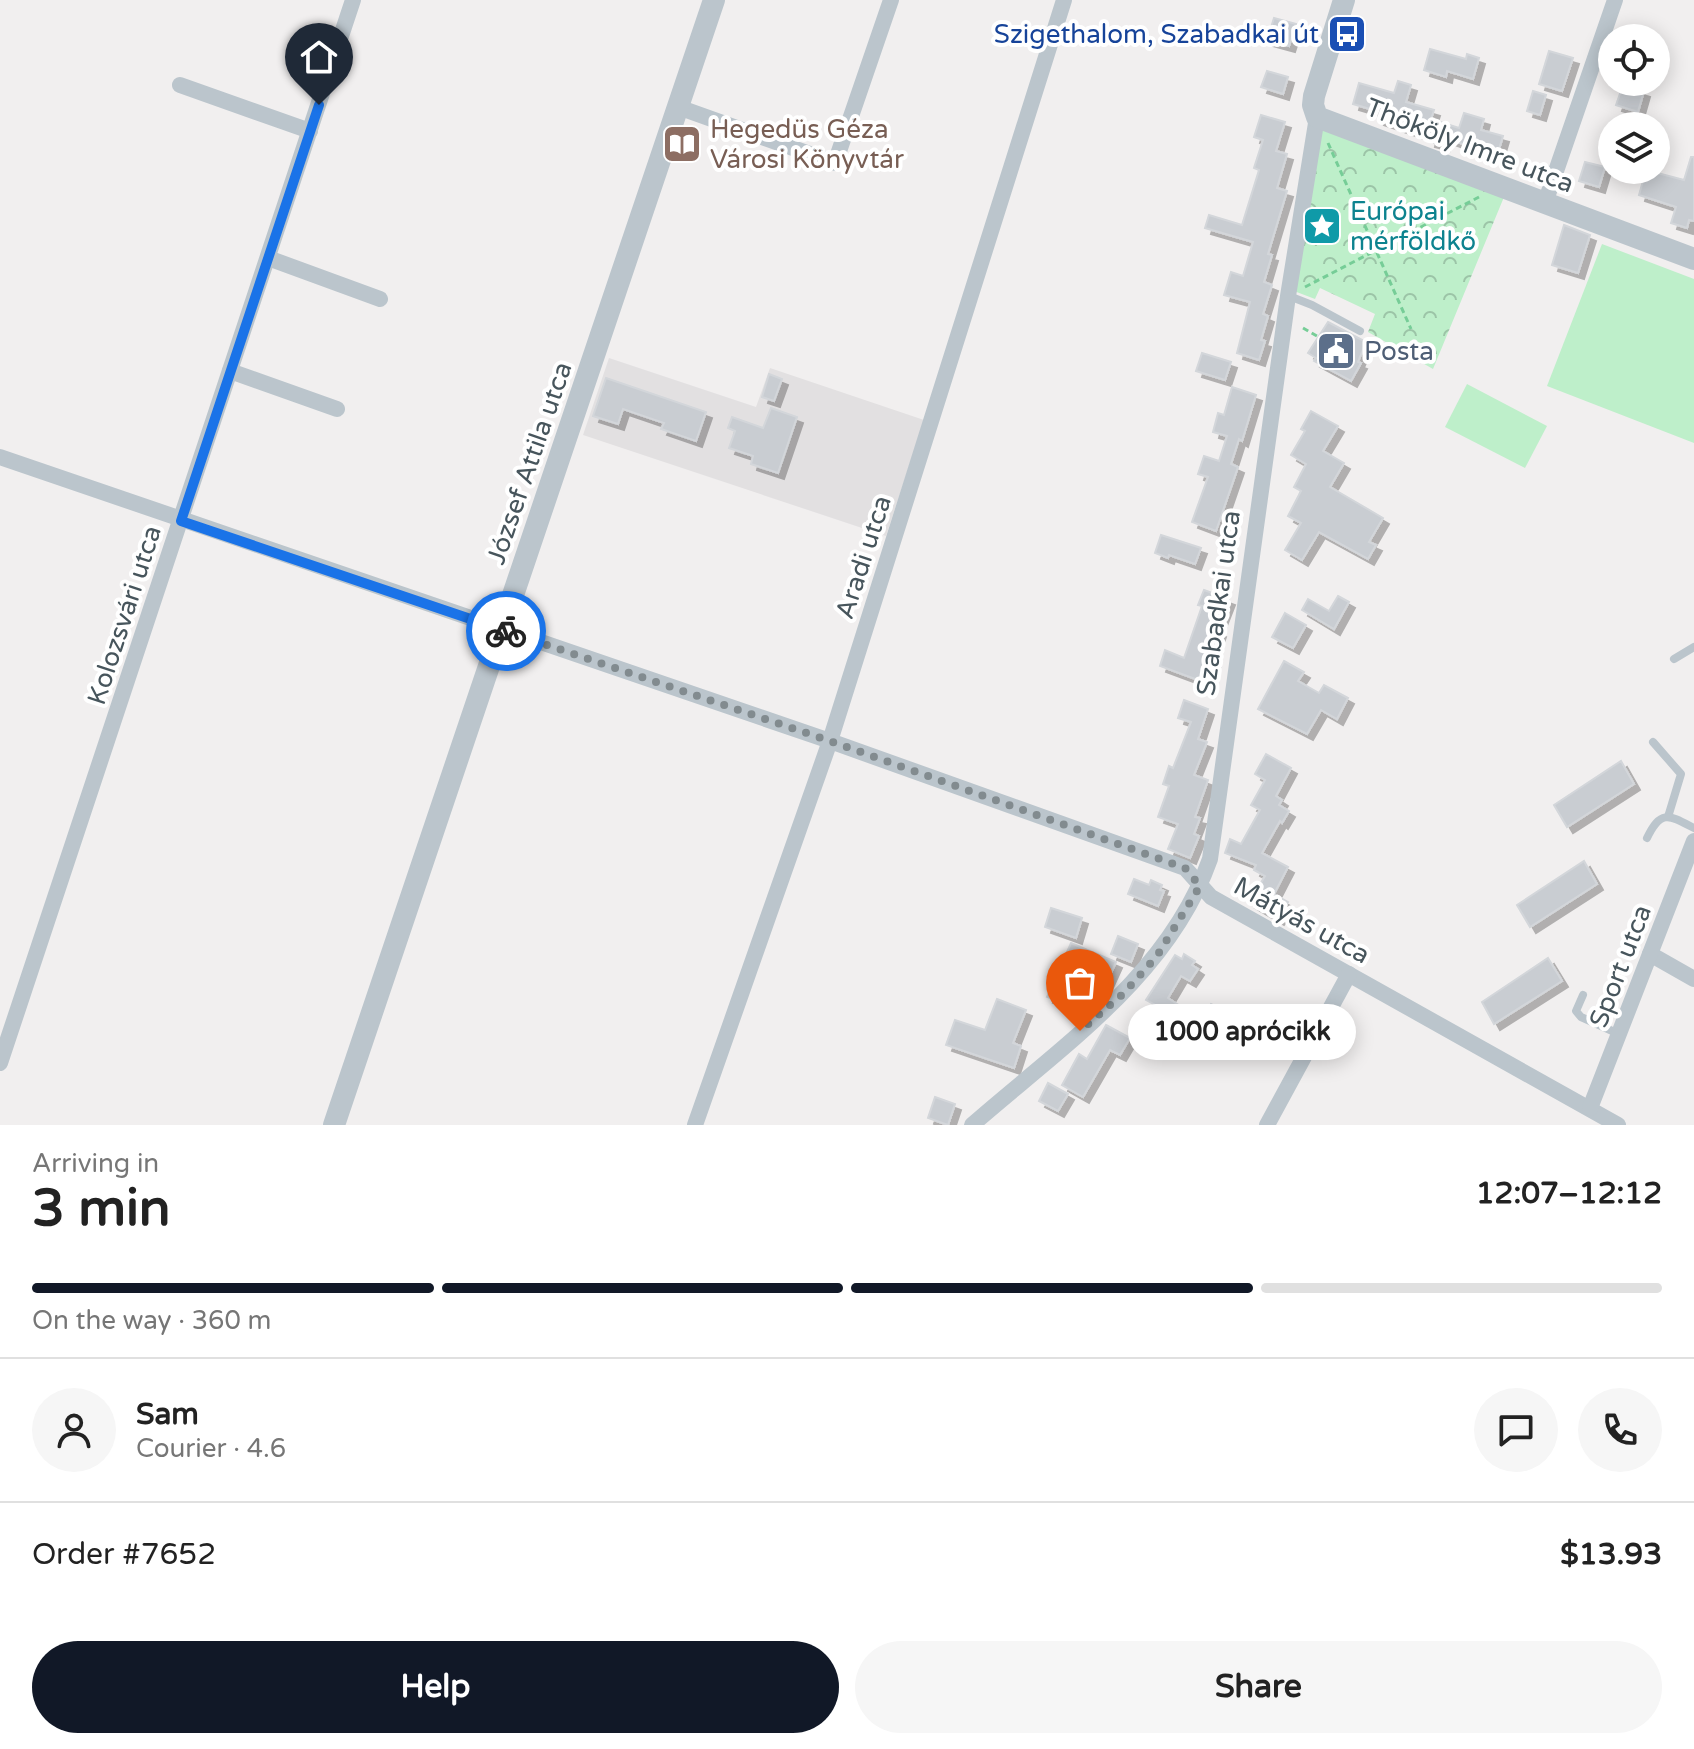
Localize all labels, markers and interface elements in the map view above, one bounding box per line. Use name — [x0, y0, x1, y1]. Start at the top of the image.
bus stop icon: Szigethalom, Szabadkai út — [1326, 13, 1368, 55]
place label: Szigethalom, Szabadkai út — [994, 19, 1319, 50]
pin — [285, 23, 353, 105]
map controls — [1598, 24, 1670, 184]
button: locate — [1598, 24, 1670, 96]
icon: home — [297, 35, 341, 79]
street label: Thököly Imre utca — [1361, 92, 1578, 199]
button: layers — [1598, 112, 1670, 184]
place label: Hegedüs Géza Városi Könyvtár — [710, 114, 904, 175]
library icon: Hegedüs Géza Városi Könyvtár — [661, 123, 703, 165]
place label: Európai mérföldkő — [1350, 196, 1476, 257]
place icon: Európai mérföldkő — [1301, 205, 1343, 247]
public building icon: Posta — [1315, 330, 1357, 372]
place label: Posta — [1364, 336, 1434, 367]
street label: József Attila utca — [480, 358, 579, 568]
street label: Aradi utca — [829, 492, 898, 623]
street label: Szabadkai utca — [1190, 508, 1247, 698]
street label: Kolozsvári utca — [81, 522, 168, 709]
courier — [466, 591, 546, 671]
icon: bike — [484, 609, 528, 653]
street label: Mátyás utca — [1228, 870, 1375, 971]
street label: Sport utca — [1583, 901, 1658, 1032]
pin — [1046, 949, 1114, 1031]
icon: bag — [1058, 961, 1102, 1005]
callout: 1000 aprócikk — [1128, 1003, 1356, 1059]
text: 1000 aprócikk — [1153, 1016, 1331, 1047]
text: Arriving in — [32, 1148, 159, 1179]
text: 12:07–12:12 — [1476, 1175, 1662, 1212]
text: 3 min — [32, 1177, 171, 1240]
text: On the way · 360 m — [32, 1305, 271, 1336]
button: person — [32, 1388, 116, 1472]
button: chat — [1474, 1388, 1558, 1472]
button: phone — [1578, 1388, 1662, 1472]
text: Sam — [136, 1396, 199, 1433]
text: Courier · 4.6 — [136, 1433, 286, 1464]
text: Order #7652 — [32, 1536, 216, 1573]
text: $13.93 — [1560, 1536, 1662, 1573]
button: Help — [32, 1641, 839, 1733]
button: Share — [855, 1641, 1662, 1733]

